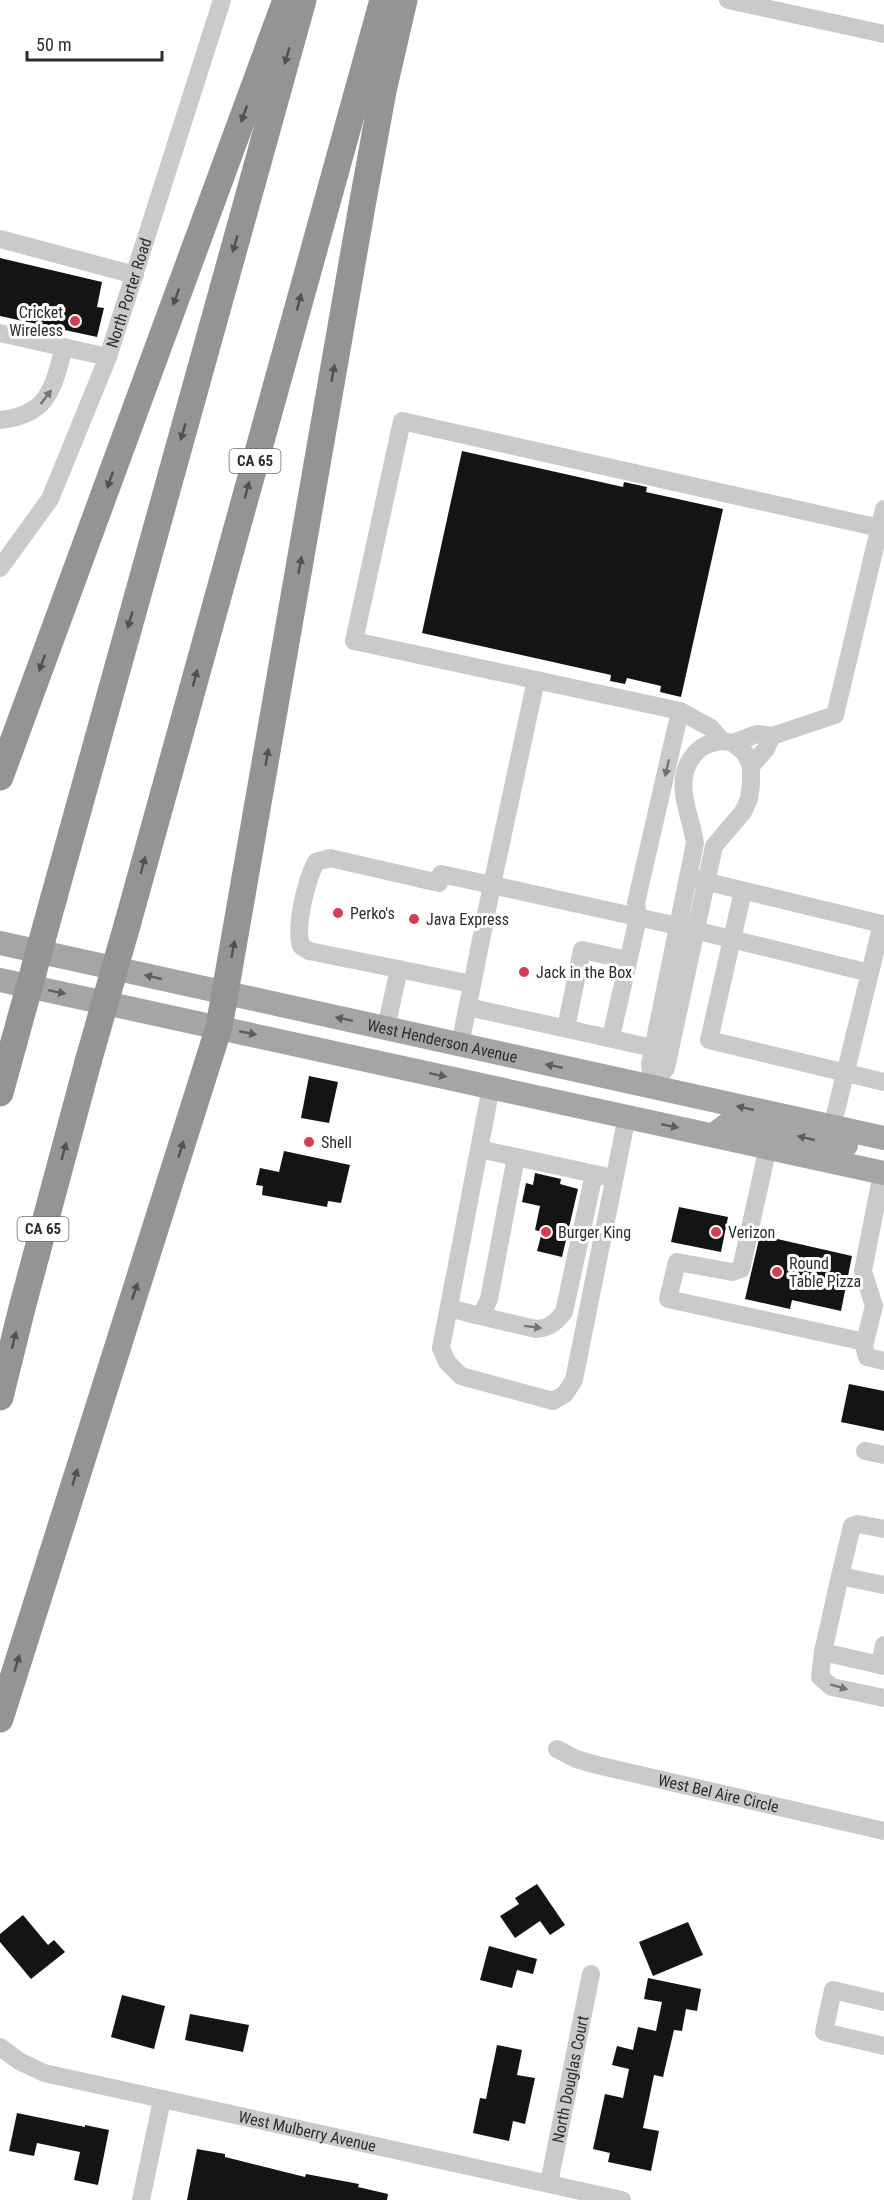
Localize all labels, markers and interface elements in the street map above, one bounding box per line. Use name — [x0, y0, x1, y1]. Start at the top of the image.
scale bar — [27, 24, 162, 62]
text: 50 m — [36, 34, 71, 55]
one-way arrow — [282, 47, 291, 65]
one-way arrow — [239, 105, 248, 123]
one-way arrow — [230, 235, 239, 253]
street label: North Porter Road — [103, 236, 155, 350]
one-way arrow — [171, 288, 181, 306]
one-way arrow — [295, 293, 304, 311]
place label: Cricket Wireless — [9, 303, 63, 340]
marker: Cricket Wireless — [68, 314, 82, 328]
one-way arrow — [329, 363, 338, 382]
one-way arrow — [40, 389, 52, 405]
one-way arrow — [177, 423, 187, 441]
road number: CA 65 — [230, 449, 280, 473]
one-way arrow — [105, 471, 114, 489]
one-way arrow — [243, 480, 252, 498]
one-way arrow — [296, 555, 305, 574]
one-way arrow — [125, 611, 135, 629]
one-way arrow — [37, 654, 46, 672]
one-way arrow — [191, 668, 201, 687]
one-way arrow — [262, 748, 271, 767]
one-way arrow — [662, 759, 671, 778]
one-way arrow — [139, 856, 149, 875]
place label: Perko's — [350, 904, 395, 923]
marker: Perko's — [331, 906, 345, 920]
place label: Java Express — [426, 910, 509, 929]
marker: Java Express — [407, 912, 421, 926]
one-way arrow — [229, 940, 238, 959]
place label: Jack in the Box — [536, 963, 632, 982]
marker: Jack in the Box — [517, 965, 531, 979]
one-way arrow — [144, 972, 162, 982]
one-way arrow — [48, 988, 66, 998]
one-way arrow — [334, 1014, 353, 1023]
street label: West Henderson Avenue — [365, 1015, 519, 1067]
one-way arrow — [239, 1029, 258, 1038]
one-way arrow — [545, 1060, 564, 1070]
one-way arrow — [429, 1071, 448, 1080]
one-way arrow — [736, 1102, 754, 1112]
one-way arrow — [660, 1122, 679, 1131]
place label: Shell — [321, 1133, 352, 1152]
one-way arrow — [796, 1133, 815, 1143]
marker: Shell — [302, 1135, 316, 1149]
one-way arrow — [177, 1140, 186, 1158]
one-way arrow — [60, 1142, 69, 1160]
road number: CA 65 — [18, 1217, 68, 1241]
place label: Burger King — [558, 1223, 631, 1242]
place label: Verizon — [728, 1223, 775, 1242]
marker: Burger King — [539, 1225, 553, 1239]
marker: Verizon — [709, 1225, 723, 1239]
place label: Round Table Pizza — [789, 1254, 861, 1291]
marker: Round Table Pizza — [770, 1265, 784, 1279]
one-way arrow — [130, 1282, 140, 1300]
one-way arrow — [524, 1323, 543, 1332]
one-way arrow — [9, 1331, 19, 1349]
one-way arrow — [71, 1468, 81, 1486]
one-way arrow — [13, 1654, 22, 1672]
one-way arrow — [830, 1683, 848, 1692]
street label: West Bel Aire Circle — [656, 1770, 781, 1817]
street label: North Douglas Court — [548, 2014, 592, 2144]
street label: West Mulberry Avenue — [237, 2107, 378, 2156]

